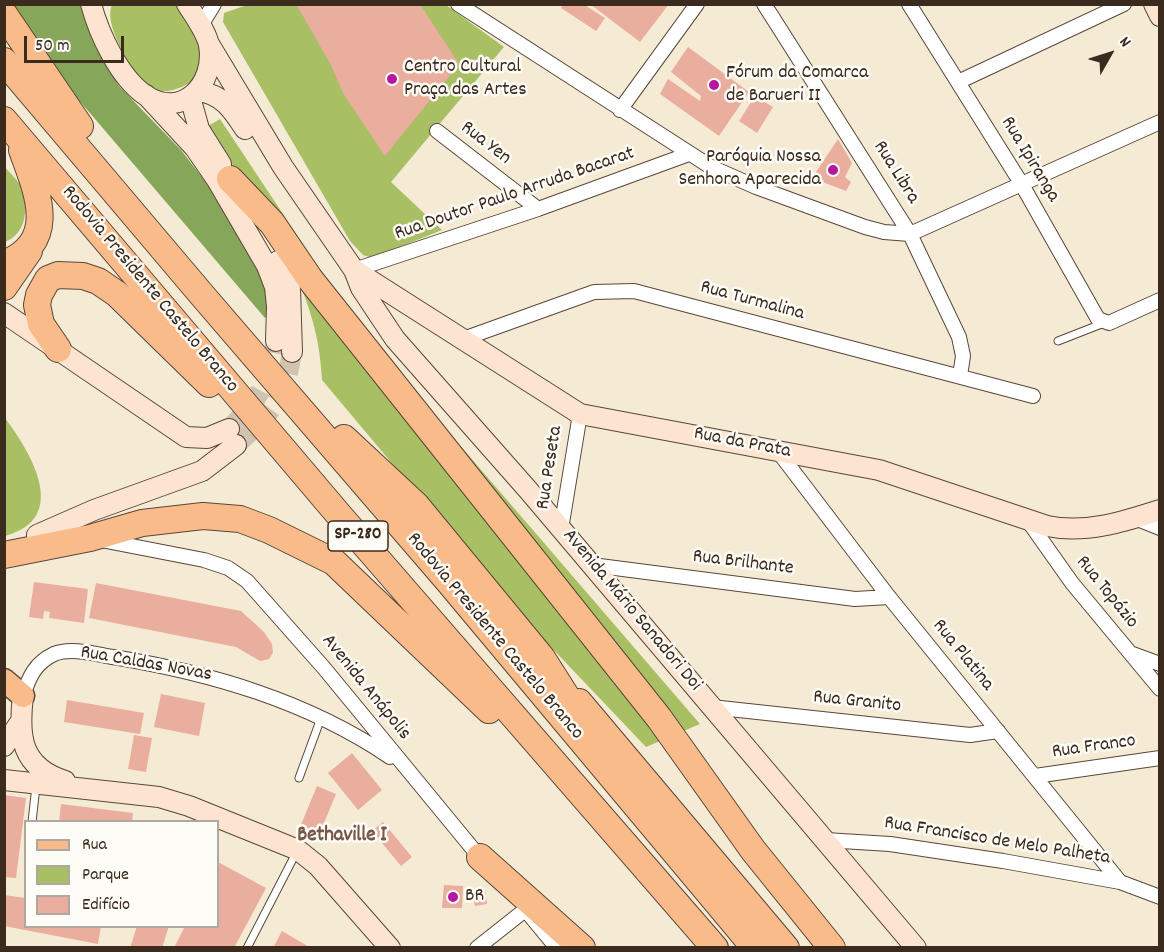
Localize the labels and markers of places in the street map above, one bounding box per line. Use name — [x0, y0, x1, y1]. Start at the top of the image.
place label: Centro Cultural Praça das Artes — [404, 56, 527, 103]
place label: Fórum da Comarca de Barueri II — [726, 62, 868, 109]
marker: Centro Cultural Praça das Artes — [385, 72, 399, 86]
marker: Fórum da Comarca de Barueri II — [707, 78, 721, 92]
place label: Paróquia Nossa Senhora Aparecida — [679, 146, 821, 193]
marker: Paróquia Nossa Senhora Aparecida — [826, 163, 840, 177]
place label: BR — [465, 885, 484, 909]
marker: BR — [446, 890, 460, 904]

